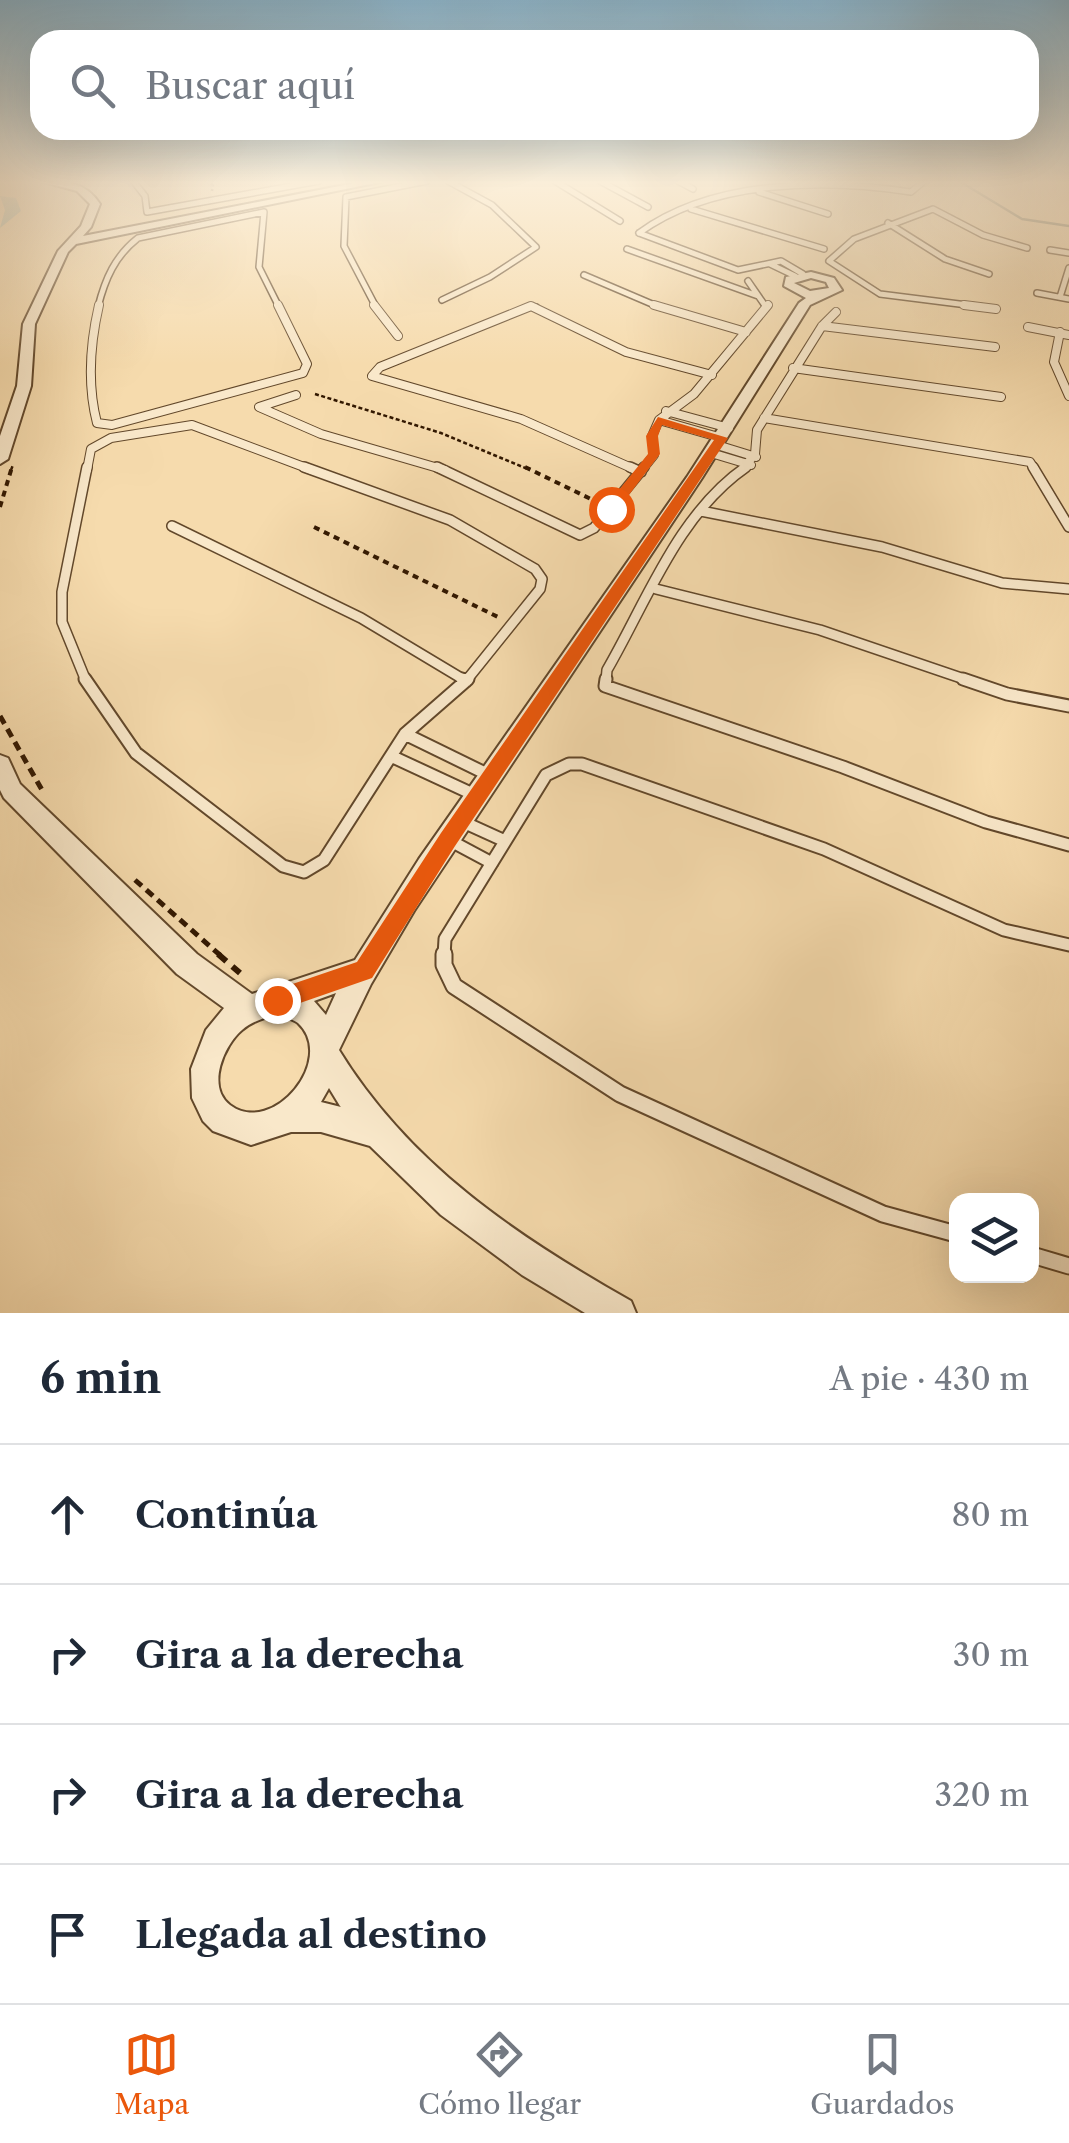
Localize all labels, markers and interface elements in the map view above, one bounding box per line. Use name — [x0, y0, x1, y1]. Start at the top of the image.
search box — [30, 30, 1039, 140]
icon: search — [65, 58, 120, 113]
text: Buscar aquí — [145, 62, 355, 109]
route start — [589, 487, 635, 533]
route end — [255, 978, 301, 1024]
map controls — [949, 1193, 1039, 1283]
button: layers — [949, 1193, 1039, 1283]
text: 6 min — [40, 1352, 161, 1404]
text: A pie · 430 m — [830, 1359, 1029, 1398]
icon: ahead — [40, 1487, 95, 1542]
text: Continúa — [135, 1491, 318, 1538]
text: 80 m — [951, 1495, 1029, 1534]
icon: right — [40, 1627, 95, 1682]
text: Gira a la derecha — [135, 1631, 463, 1678]
text: 30 m — [953, 1635, 1029, 1674]
icon: right — [40, 1767, 95, 1822]
text: Gira a la derecha — [135, 1771, 463, 1818]
text: 320 m — [934, 1775, 1029, 1814]
icon: arrive — [40, 1907, 95, 1962]
text: Llegada al destino — [135, 1911, 487, 1958]
tab: Mapa — [114, 2027, 189, 2121]
tab: Cómo llegar — [418, 2027, 581, 2121]
tab: Guardados — [810, 2027, 955, 2121]

